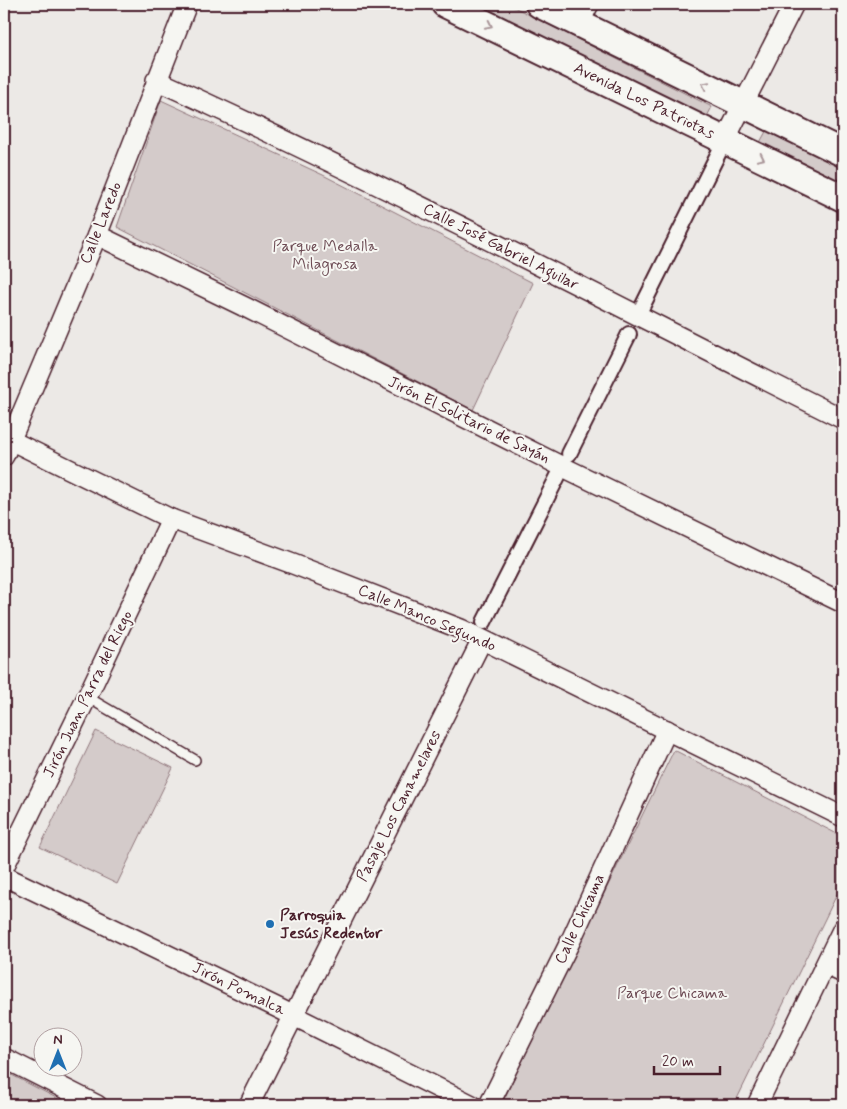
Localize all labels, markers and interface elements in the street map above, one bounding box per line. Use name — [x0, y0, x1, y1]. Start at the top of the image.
one-way arrow — [483, 19, 492, 29]
street label: Avenida Los Patriotas — [570, 58, 718, 144]
one-way arrow — [701, 81, 710, 91]
one-way arrow — [755, 151, 764, 161]
street label: Calle Laredo — [75, 179, 127, 267]
street label: Calle José Gabriel Aguilar — [419, 198, 583, 297]
park label: Parque Medalla Milagrosa — [273, 236, 378, 276]
street label: Jirón El Solitario de Sayán — [384, 372, 554, 468]
street label: Calle Manco Segundo — [354, 579, 499, 658]
street label: Jirón Juan Parra del Riego — [38, 607, 138, 781]
street label: Pasaje Los Canamelares — [352, 727, 446, 885]
street label: Calle Chicama — [550, 870, 610, 967]
place label: Parroquia Jesús Redentor — [280, 905, 383, 944]
marker: Parroquia Jesús Redentor — [264, 918, 276, 930]
street label: Jirón Pomalca — [189, 957, 289, 1021]
park label: Parque Chicama — [617, 983, 727, 1004]
north arrow — [32, 1026, 82, 1076]
text: N — [53, 1031, 63, 1049]
scale bar — [654, 1044, 721, 1076]
text: 20 m — [662, 1052, 694, 1072]

